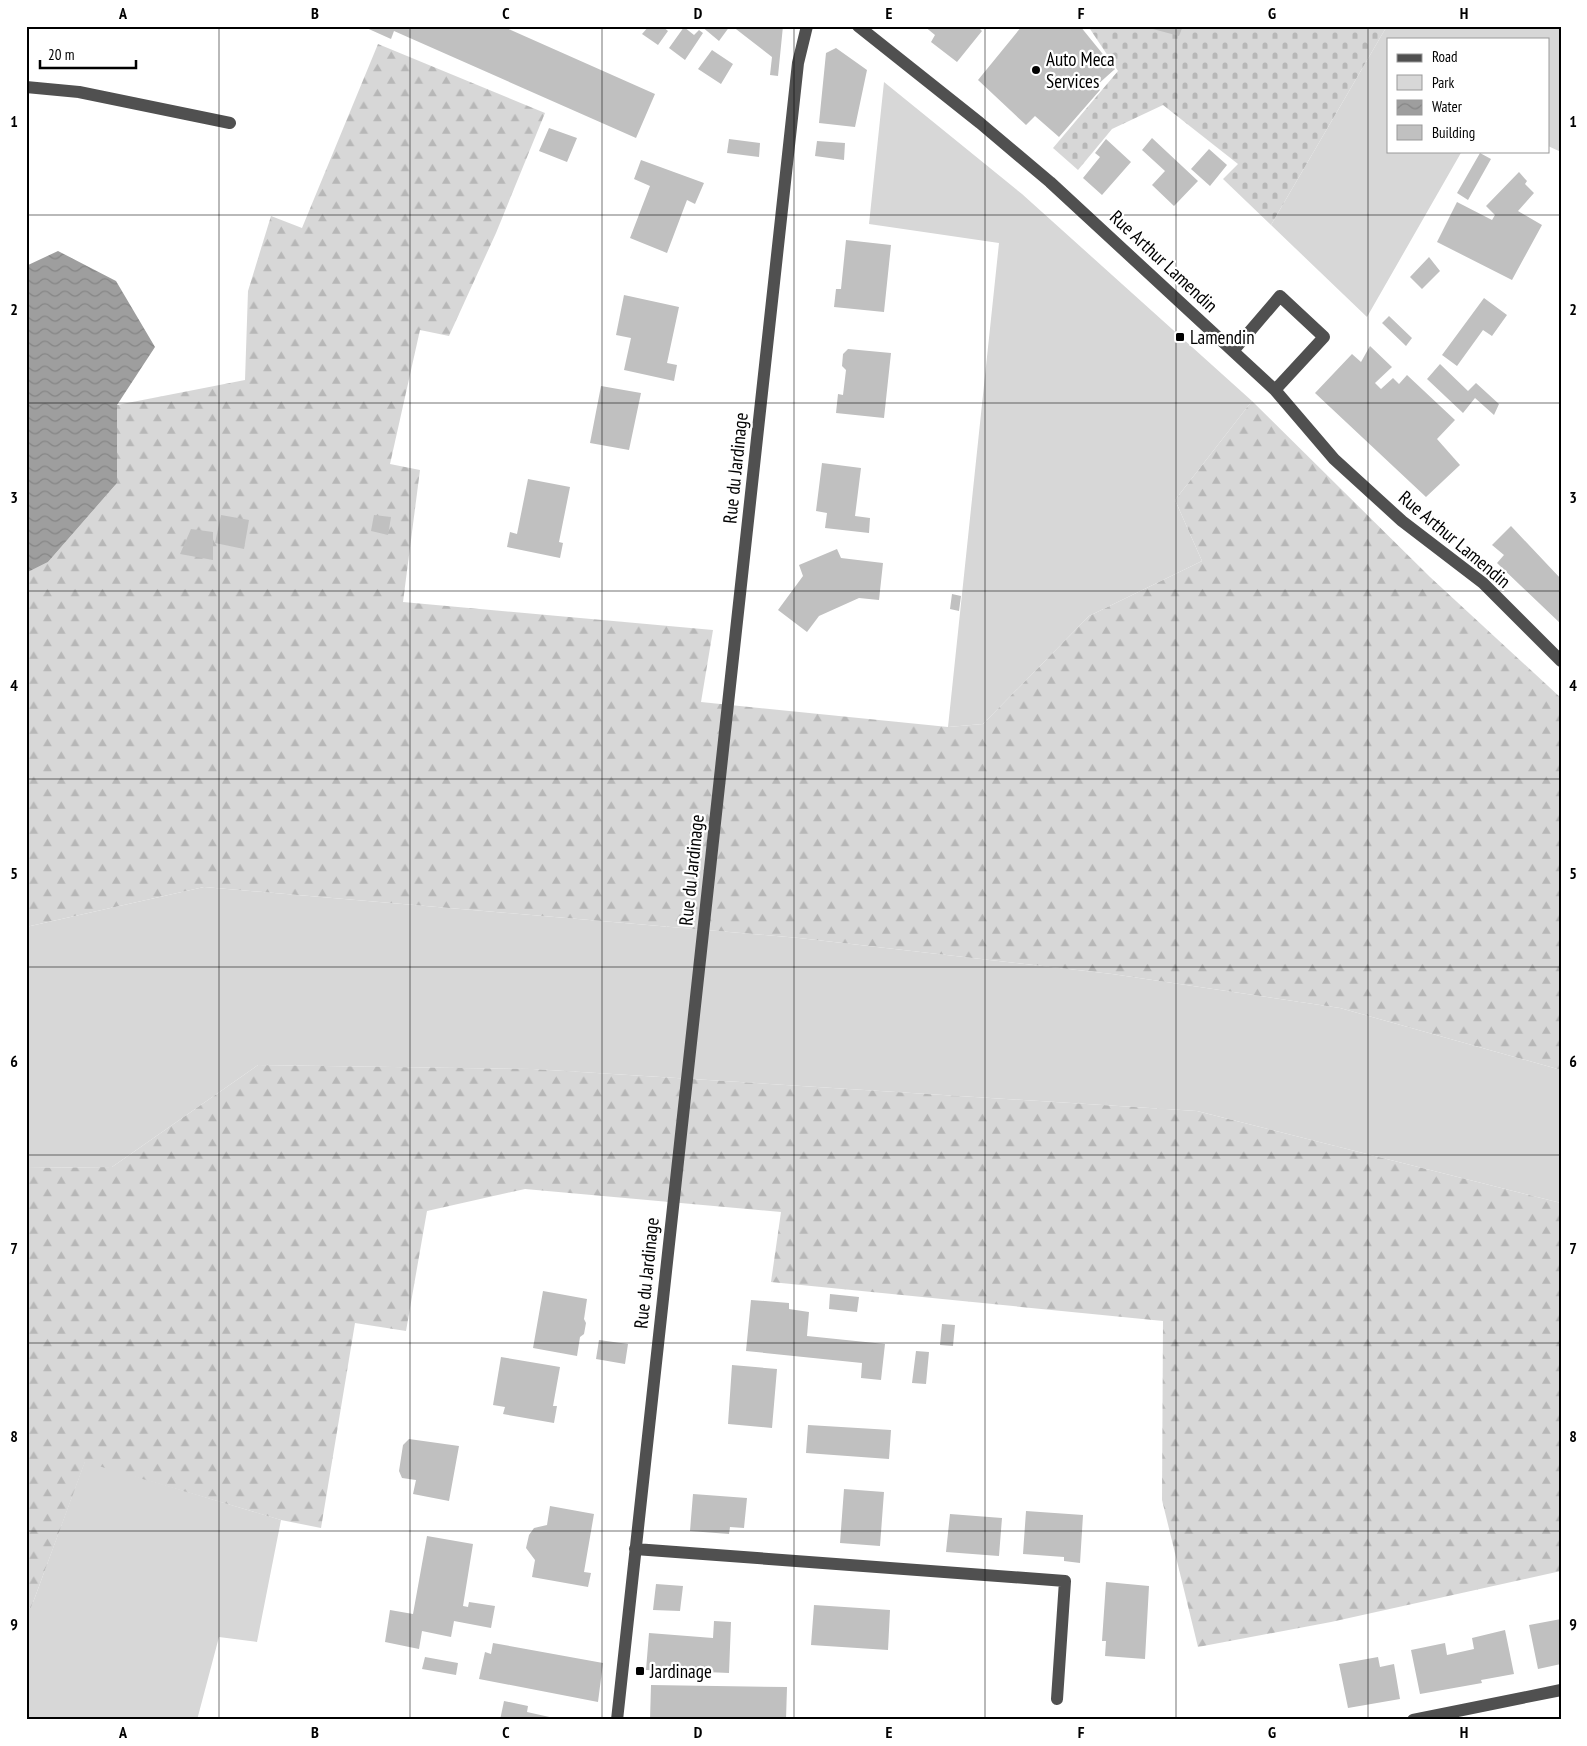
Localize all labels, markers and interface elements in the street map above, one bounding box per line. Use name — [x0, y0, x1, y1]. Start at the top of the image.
text: A — [118, 3, 128, 23]
text: B — [311, 3, 319, 23]
text: C — [502, 3, 510, 23]
text: D — [694, 3, 703, 23]
text: E — [886, 3, 893, 23]
text: F — [1078, 3, 1085, 23]
text: G — [1268, 3, 1276, 23]
text: H — [1460, 3, 1468, 23]
scale bar — [40, 38, 136, 70]
legend — [1387, 38, 1550, 152]
text: 20 m — [48, 45, 74, 64]
place label: Auto Meca Services — [1046, 47, 1115, 93]
text: Road — [1432, 47, 1458, 66]
marker: Auto Meca Services — [1030, 64, 1042, 76]
text: Park — [1432, 73, 1454, 92]
text: Water — [1432, 97, 1463, 116]
text: 1 — [10, 111, 18, 131]
text: 1 — [1569, 111, 1577, 131]
text: Building — [1432, 123, 1475, 142]
street label: Rue Arthur Lamendin — [1105, 205, 1223, 317]
text: 2 — [10, 299, 18, 319]
text: 2 — [1569, 299, 1577, 319]
place label: Lamendin — [1190, 325, 1254, 349]
marker: Lamendin — [1174, 331, 1186, 343]
street label: Rue du Jardinage — [717, 411, 753, 525]
street label: Rue Arthur Lamendin — [1394, 485, 1516, 593]
text: 3 — [10, 487, 18, 507]
text: 3 — [1569, 487, 1577, 507]
text: 4 — [10, 675, 18, 695]
text: 4 — [1569, 675, 1577, 695]
street label: Rue du Jardinage — [673, 813, 709, 927]
text: 5 — [10, 863, 18, 883]
text: 5 — [1569, 863, 1577, 883]
text: 6 — [10, 1051, 18, 1071]
text: 6 — [1569, 1051, 1577, 1071]
street label: Rue du Jardinage — [628, 1216, 664, 1330]
text: 7 — [10, 1238, 18, 1258]
text: 7 — [1569, 1238, 1577, 1258]
text: 8 — [10, 1426, 18, 1446]
text: 8 — [1569, 1426, 1577, 1446]
text: 9 — [10, 1614, 18, 1634]
text: 9 — [1569, 1614, 1577, 1634]
place label: Jardinage — [649, 1659, 712, 1683]
marker: Jardinage — [634, 1665, 646, 1677]
text: A — [118, 1722, 128, 1742]
text: B — [311, 1722, 319, 1742]
text: C — [502, 1722, 510, 1742]
text: D — [694, 1722, 703, 1742]
text: E — [886, 1722, 893, 1742]
text: F — [1078, 1722, 1085, 1742]
text: G — [1268, 1722, 1276, 1742]
text: H — [1460, 1722, 1468, 1742]

